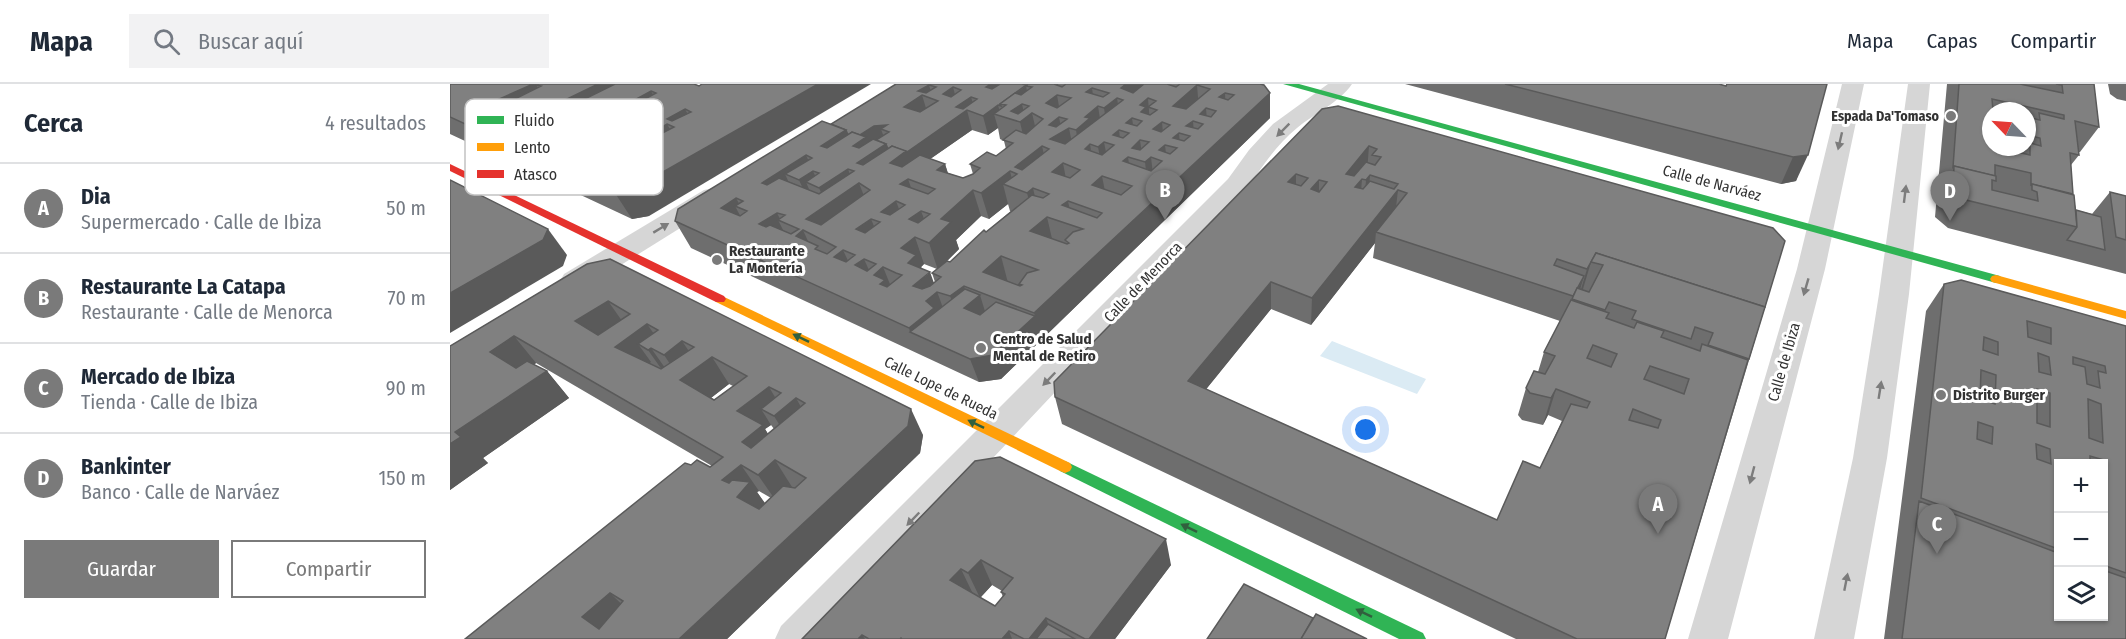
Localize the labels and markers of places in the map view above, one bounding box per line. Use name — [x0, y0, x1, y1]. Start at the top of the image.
place label: Espada Da'Tomaso — [1831, 108, 1940, 125]
marker: Espada Da'Tomaso — [1944, 109, 1958, 123]
pin: B — [1146, 170, 1184, 220]
pin: D — [1930, 172, 1970, 221]
place label: Restaurante La Montería — [729, 242, 805, 277]
marker: Restaurante La Montería — [710, 253, 724, 267]
place label: Centro de Salud Mental de Retiro — [993, 330, 1096, 365]
marker: Centro de Salud Mental de Retiro — [974, 341, 988, 355]
place label: Distrito Burger — [1953, 386, 2045, 404]
marker: Distrito Burger — [1934, 388, 1948, 402]
pin: A — [1638, 484, 1678, 534]
pin: C — [1918, 504, 1956, 554]

